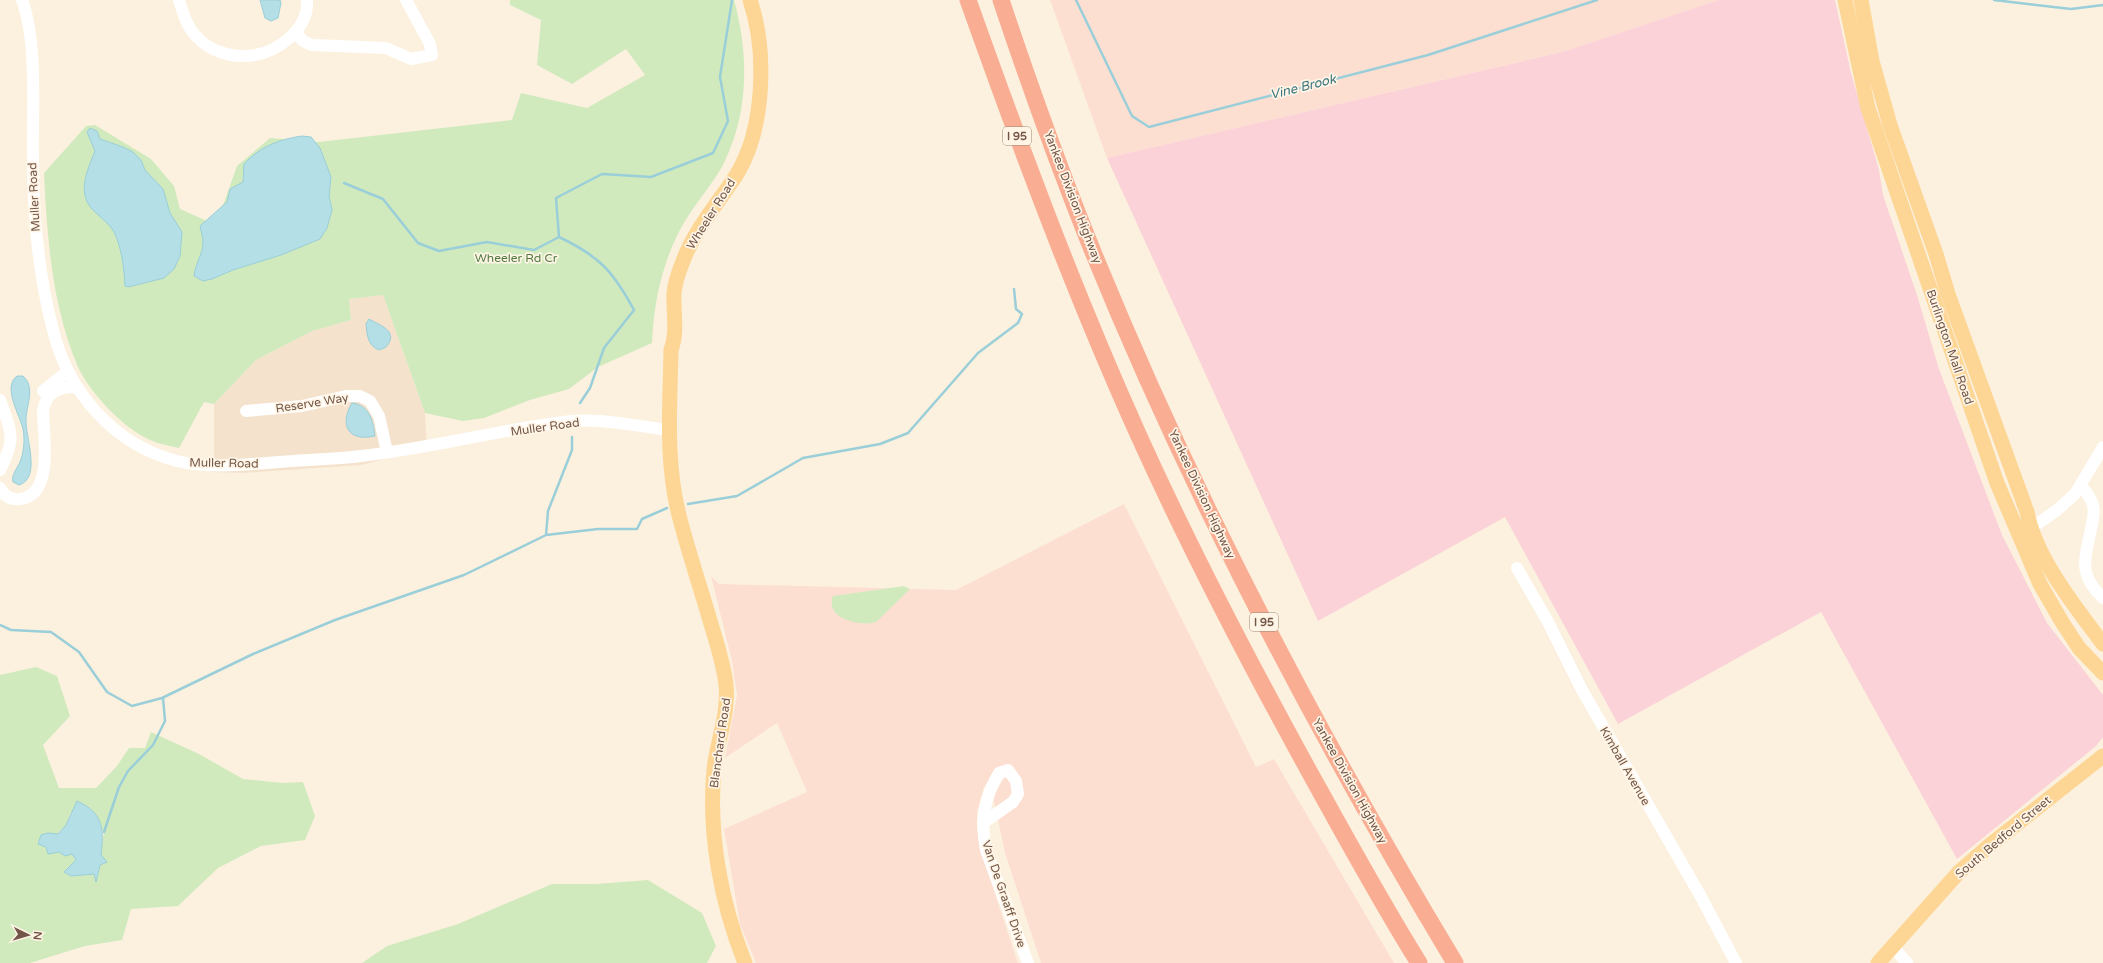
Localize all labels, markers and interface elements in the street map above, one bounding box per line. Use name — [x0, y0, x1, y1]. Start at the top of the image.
water label: Vine Brook — [1268, 71, 1339, 103]
road number: I 95 — [1003, 127, 1031, 145]
street label: Yankee Division Highway — [1041, 129, 1105, 266]
street label: Muller Road — [25, 162, 43, 232]
street label: Wheeler Road — [684, 176, 738, 252]
park label: Wheeler Rd Cr — [475, 251, 558, 265]
street label: Burlington Mall Road — [1924, 288, 1976, 406]
street label: Reserve Way — [275, 390, 350, 416]
street label: Muller Road — [510, 415, 580, 439]
street label: Yankee Division Highway — [1166, 427, 1238, 561]
street label: Muller Road — [189, 455, 259, 471]
road number: I 95 — [1250, 613, 1278, 631]
street label: Blanchard Road — [707, 697, 733, 789]
street label: Yankee Division Highway — [1310, 716, 1391, 846]
street label: Kimball Avenue — [1597, 724, 1653, 808]
street label: South Bedford Street — [1952, 793, 2054, 881]
street label: Van De Graaff Drive — [979, 839, 1029, 950]
north arrow — [8, 915, 48, 955]
text: N — [31, 931, 44, 941]

